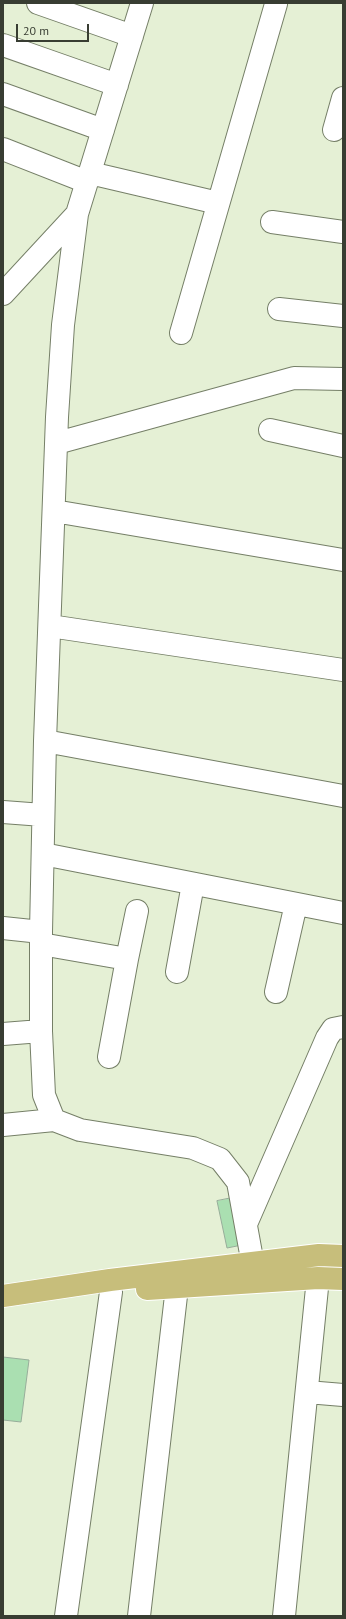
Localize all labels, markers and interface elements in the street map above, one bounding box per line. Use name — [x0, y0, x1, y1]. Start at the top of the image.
scale bar — [18, 16, 91, 42]
text: 20 m — [23, 23, 49, 38]

